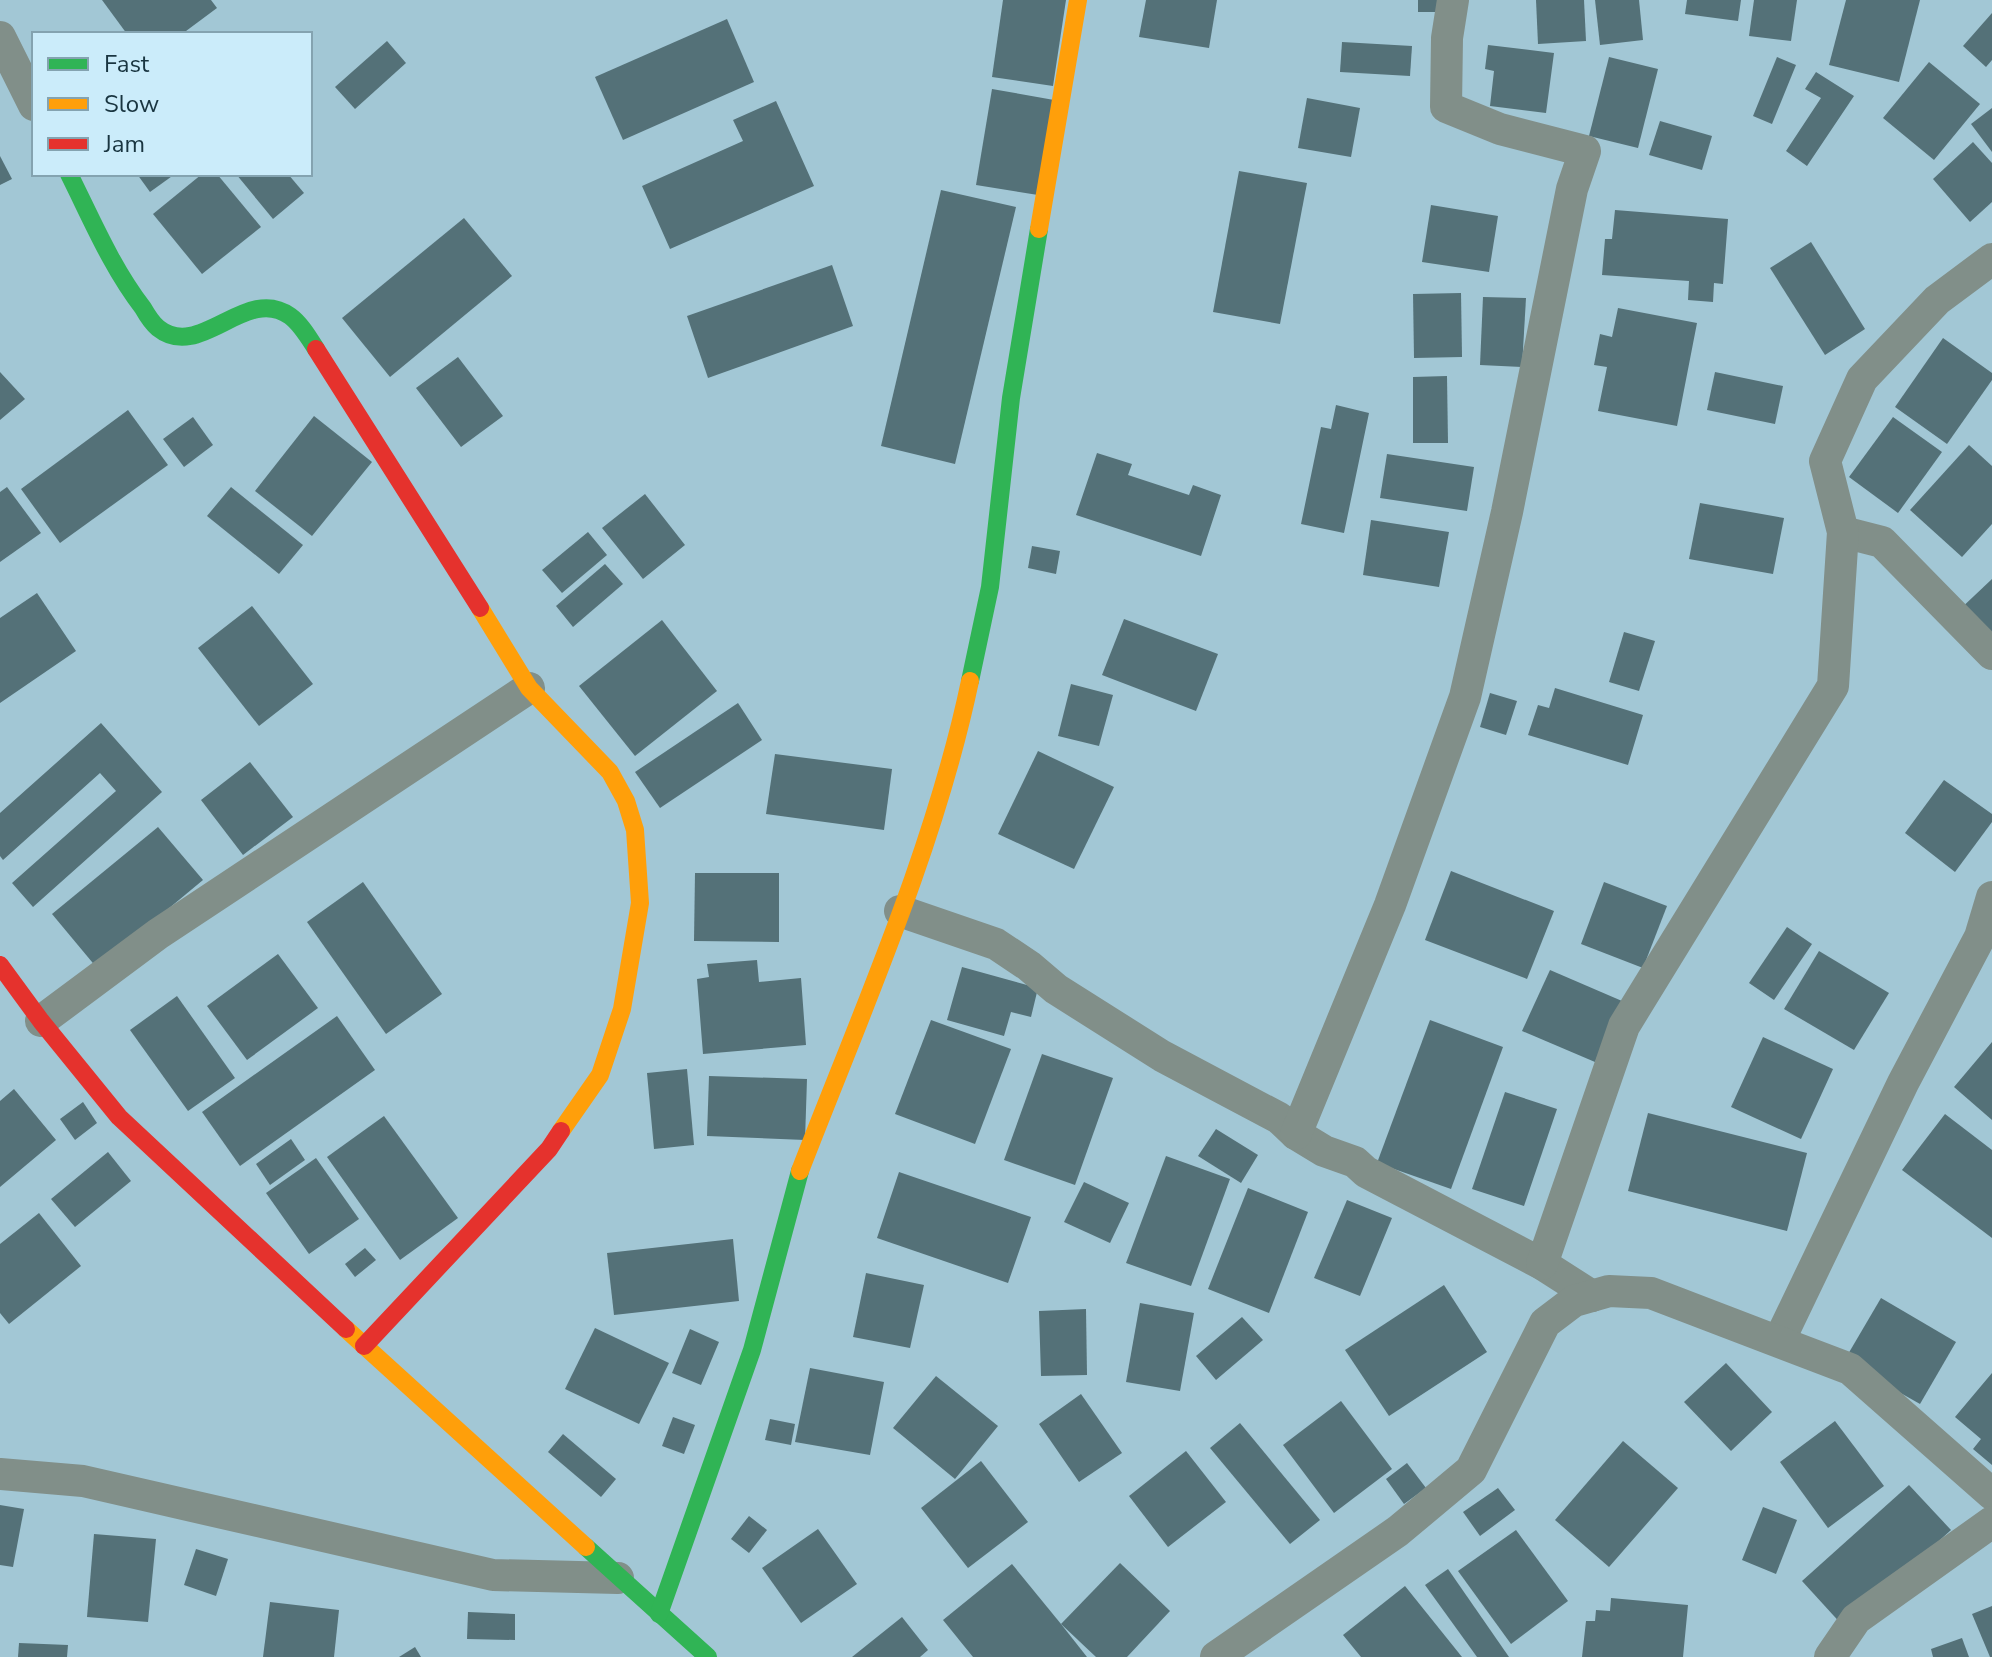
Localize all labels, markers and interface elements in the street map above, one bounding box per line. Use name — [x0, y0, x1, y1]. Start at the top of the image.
legend — [32, 32, 312, 176]
text: Fast — [104, 48, 150, 80]
text: Slow — [104, 88, 159, 120]
text: Jam — [103, 128, 145, 160]

